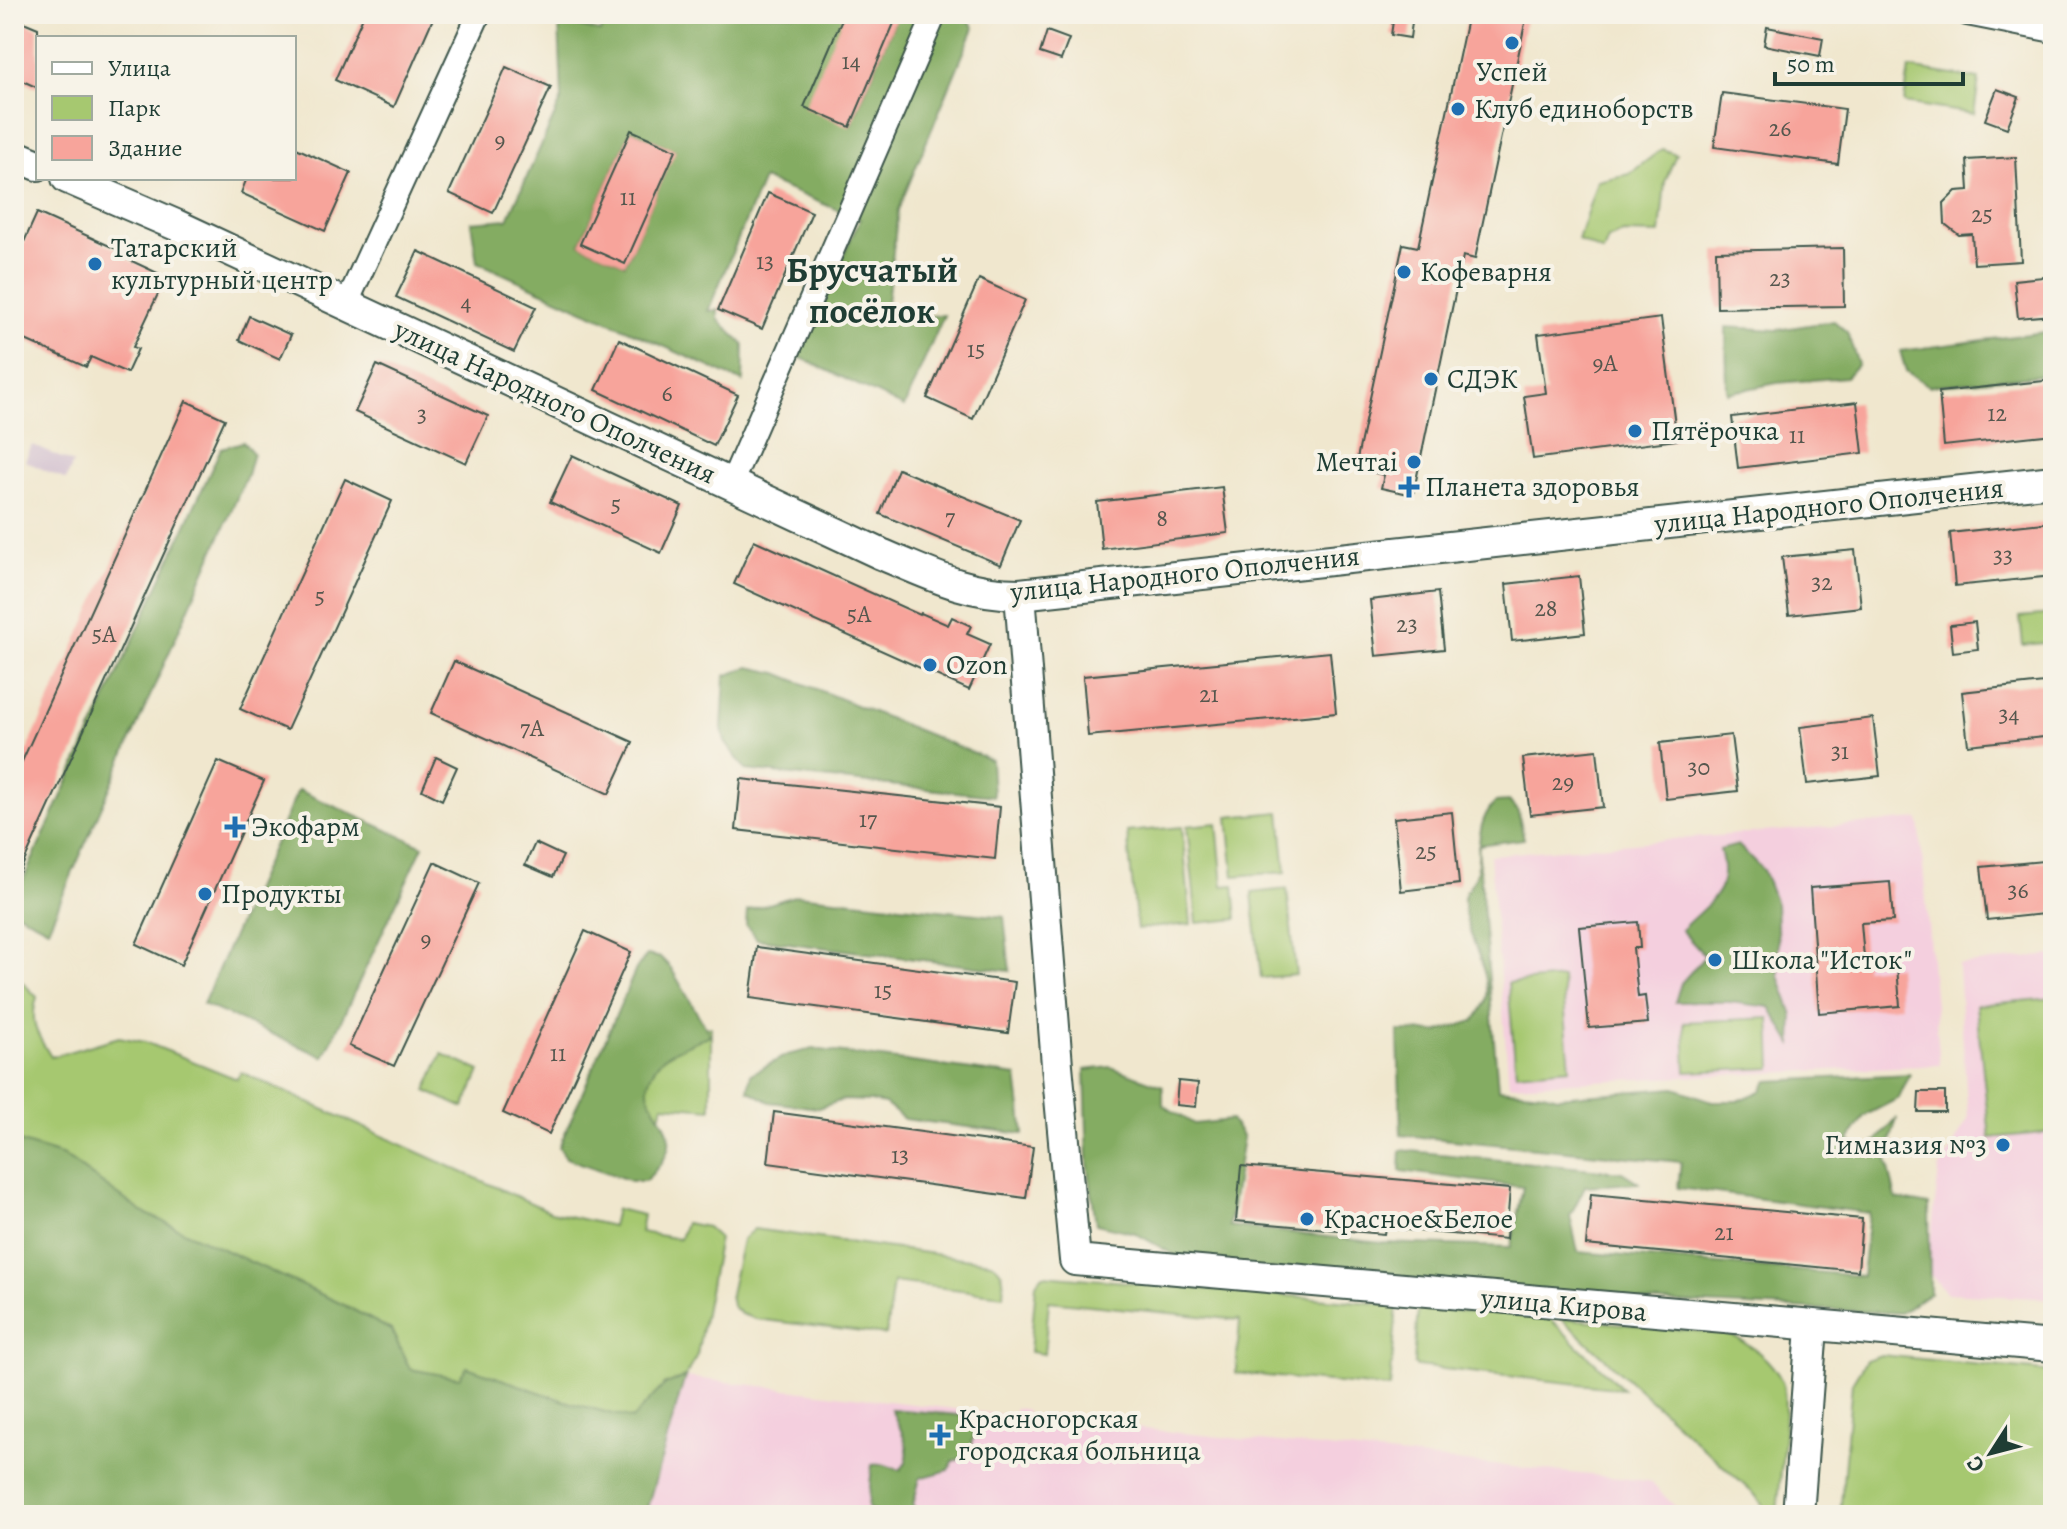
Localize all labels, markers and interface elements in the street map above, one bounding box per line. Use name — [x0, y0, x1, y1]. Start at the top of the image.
marker: Успей — [1503, 34, 1521, 52]
legend — [36, 36, 296, 180]
scale bar — [1775, 36, 1963, 86]
house number: 14 — [841, 45, 861, 77]
text: 50 m — [1787, 48, 1835, 80]
text: Улица — [108, 52, 171, 84]
place label: Успей — [1476, 53, 1548, 91]
place label: Клуб единоборств — [1474, 90, 1694, 128]
text: Парк — [108, 92, 161, 124]
marker: Клуб единоборств — [1449, 100, 1467, 118]
house number: 26 — [1769, 112, 1791, 144]
house number: 9 — [495, 124, 505, 156]
text: Здание — [108, 132, 183, 164]
house number: 11 — [620, 181, 636, 213]
house number: 25 — [1971, 198, 1993, 230]
place label: Татарский культурный центр — [111, 229, 333, 299]
house number: 13 — [756, 245, 774, 277]
district label: Брусчатый посёлок — [786, 245, 958, 335]
place label: Кофеварня — [1420, 253, 1552, 291]
marker: Татарский культурный центр — [86, 255, 104, 273]
house number: 23 — [1769, 262, 1791, 294]
marker: Кофеварня — [1395, 263, 1413, 281]
house number: 4 — [461, 286, 472, 318]
street label: улица Народного Ополчения — [387, 310, 722, 493]
house number: 15 — [967, 333, 985, 365]
house number: 9А — [1593, 347, 1618, 379]
place label: СДЭК — [1447, 360, 1518, 398]
marker: СДЭК — [1422, 370, 1440, 388]
house number: 6 — [661, 377, 673, 409]
house number: 12 — [1987, 397, 2007, 429]
house number: 3 — [417, 398, 427, 430]
place label: Пятёрочка — [1651, 412, 1779, 450]
house number: 11 — [1789, 419, 1805, 451]
marker: Пятёрочка — [1626, 422, 1644, 440]
place label: Мечтаi — [1315, 443, 1398, 481]
marker: Мечтаi — [1405, 453, 1423, 471]
place label: Планета здоровья — [1425, 468, 1640, 506]
street label: улица Народного Ополчения — [1652, 469, 2005, 543]
marker: Планета здоровья — [1400, 478, 1418, 496]
house number: 5 — [611, 488, 621, 520]
house number: 7 — [945, 501, 956, 533]
house number: 8 — [1156, 502, 1168, 534]
street label: улица Народного Ополчения — [1008, 537, 1361, 611]
house number: 33 — [1993, 539, 2013, 571]
house number: 32 — [1811, 566, 1833, 598]
house number: 5 — [315, 580, 325, 612]
house number: 28 — [1534, 592, 1558, 624]
house number: 5А — [847, 598, 872, 630]
house number: 23 — [1396, 608, 1418, 640]
house number: 5А — [92, 618, 117, 650]
place label: Ozon — [946, 646, 1008, 684]
marker: Ozon — [921, 656, 939, 674]
house number: 21 — [1199, 678, 1219, 710]
house number: 34 — [1999, 698, 2020, 730]
house number: 7А — [520, 712, 545, 744]
house number: 31 — [1831, 735, 1849, 767]
house number: 30 — [1688, 751, 1710, 783]
house number: 29 — [1552, 766, 1574, 798]
house number: 17 — [859, 803, 878, 835]
place label: Экофарм — [251, 808, 360, 846]
marker: Экофарм — [226, 818, 244, 836]
house number: 25 — [1415, 835, 1437, 867]
house number: 36 — [2007, 874, 2029, 906]
place label: Продукты — [221, 875, 342, 913]
marker: Продукты — [196, 885, 214, 903]
house number: 9 — [421, 923, 431, 955]
place label: Школа "Исток" — [1731, 941, 1912, 979]
marker: Школа "Исток" — [1706, 951, 1724, 969]
house number: 15 — [874, 974, 892, 1006]
house number: 11 — [550, 1037, 566, 1069]
place label: Гимназия №3 — [1824, 1126, 1987, 1164]
marker: Гимназия №3 — [1994, 1136, 2012, 1154]
house number: 13 — [891, 1139, 909, 1171]
place label: Красное&Белое — [1323, 1200, 1513, 1238]
marker: Красное&Белое — [1298, 1210, 1316, 1228]
house number: 21 — [1714, 1216, 1734, 1248]
street label: улица Кирова — [1478, 1279, 1649, 1331]
place label: Красногорская городская больница — [958, 1400, 1201, 1470]
north arrow — [1951, 1413, 2031, 1493]
marker: Красногорская городская больница — [929, 1424, 951, 1446]
text: С — [1960, 1450, 1992, 1478]

